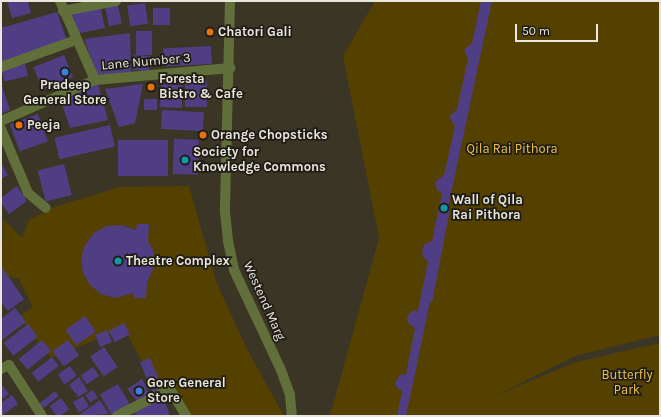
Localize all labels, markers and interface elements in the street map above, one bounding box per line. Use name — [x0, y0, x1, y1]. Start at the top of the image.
scale bar — [517, 16, 600, 42]
place label: Chatori Gali — [218, 24, 292, 40]
text: 50 m — [522, 24, 550, 38]
marker: Chatori Gali — [205, 27, 215, 37]
street label: Lane Number 3 — [101, 50, 191, 74]
marker: Pradeep General Store — [60, 67, 70, 77]
place label: Foresta Bistro & Cafe — [159, 72, 243, 103]
place label: Pradeep General Store — [23, 78, 107, 109]
marker: Foresta Bistro & Cafe — [146, 82, 156, 92]
place label: Peeja — [27, 117, 60, 133]
marker: Peeja — [14, 120, 24, 130]
place label: Orange Chopsticks — [211, 127, 328, 143]
marker: Orange Chopsticks — [198, 130, 208, 140]
park label: Qila Rai Pithora — [466, 141, 558, 157]
place label: Society for Knowledge Commons — [193, 145, 326, 176]
marker: Society for Knowledge Commons — [180, 155, 190, 165]
place label: Wall of Qila Rai Pithora — [452, 193, 523, 224]
marker: Wall of Qila Rai Pithora — [439, 203, 449, 213]
place label: Theatre Complex — [126, 253, 230, 269]
marker: Theatre Complex — [113, 256, 123, 266]
street label: Westend Marg — [240, 259, 288, 343]
park label: Butterfly Park — [601, 368, 653, 399]
place label: Gore General Store — [147, 376, 226, 407]
marker: Gore General Store — [134, 386, 144, 396]

